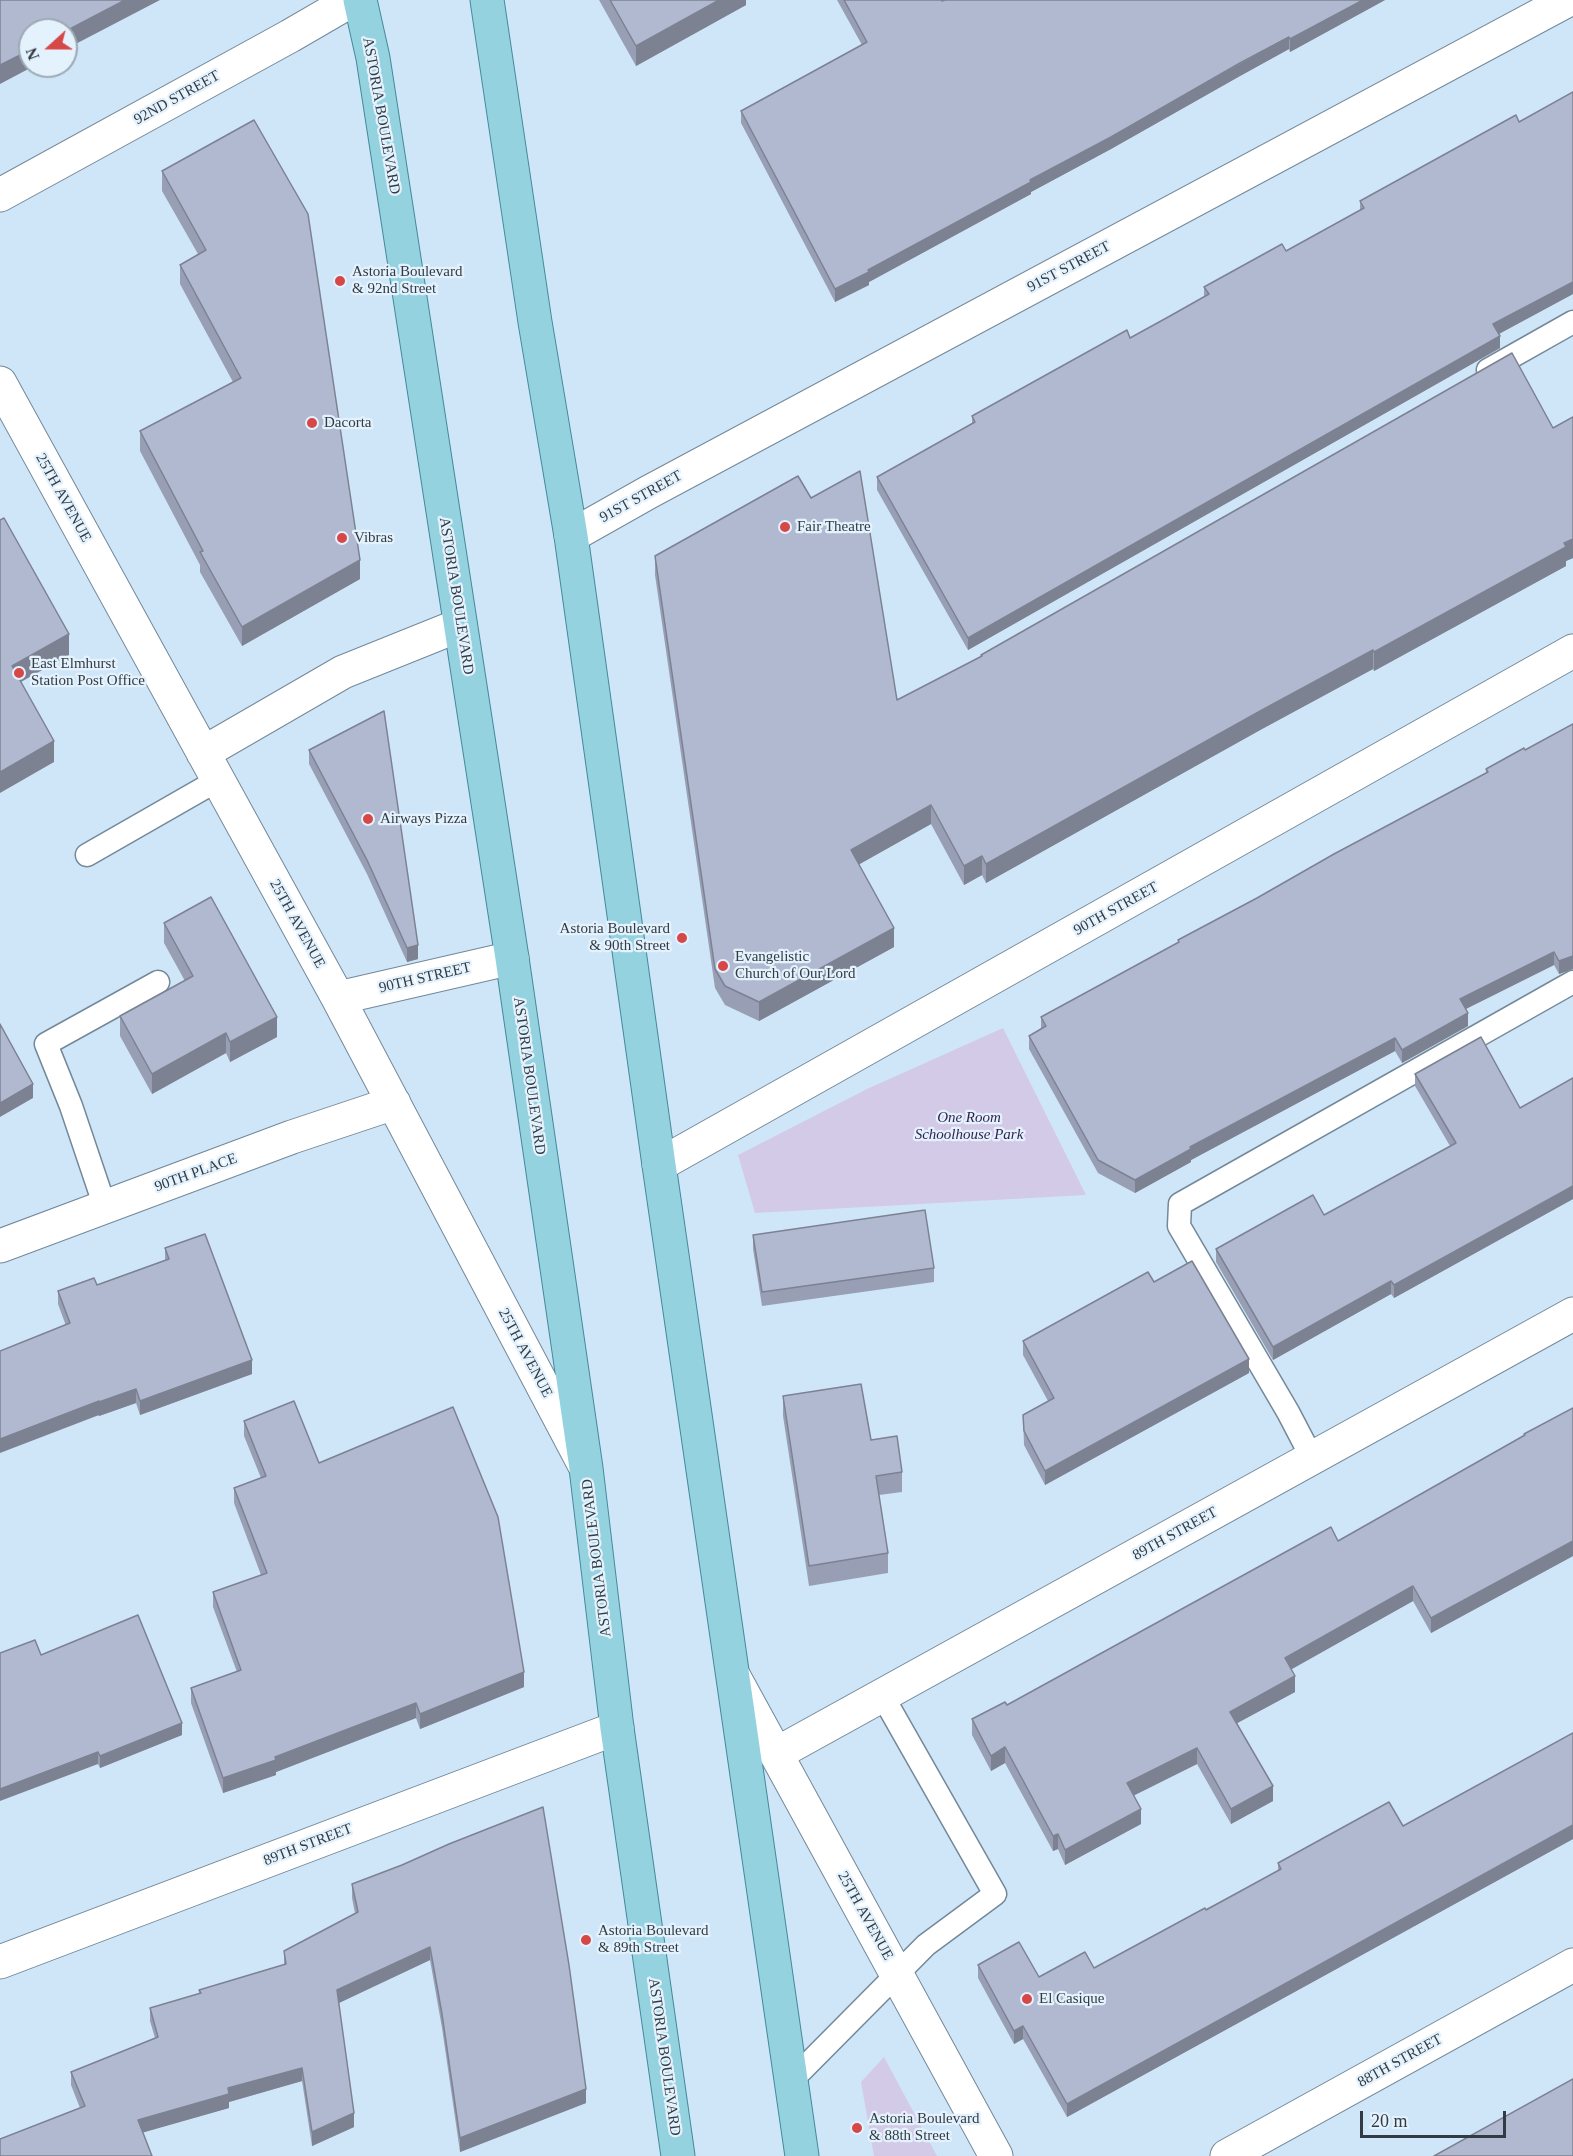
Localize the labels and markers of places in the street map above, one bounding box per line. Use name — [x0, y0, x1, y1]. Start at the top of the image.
place label: Astoria Boulevard & 92nd Street — [352, 263, 462, 298]
marker: Astoria Boulevard & 92nd Street — [333, 274, 347, 288]
place label: Dacorta — [324, 414, 371, 432]
marker: Dacorta — [305, 416, 319, 430]
place label: Fair Theatre — [797, 518, 871, 536]
marker: Fair Theatre — [778, 520, 792, 534]
place label: Vibras — [354, 529, 393, 547]
marker: Vibras — [335, 531, 349, 545]
place label: East Elmhurst Station Post Office — [31, 655, 145, 690]
marker: East Elmhurst Station Post Office — [12, 666, 26, 680]
place label: Airways Pizza — [380, 810, 467, 828]
marker: Airways Pizza — [361, 812, 375, 826]
place label: Astoria Boulevard & 90th Street — [560, 920, 670, 955]
marker: Astoria Boulevard & 90th Street — [675, 931, 689, 945]
place label: Evangelistic Church of Our Lord — [735, 948, 855, 983]
marker: Evangelistic Church of Our Lord — [716, 959, 730, 973]
place label: Astoria Boulevard & 89th Street — [598, 1922, 708, 1957]
marker: Astoria Boulevard & 89th Street — [579, 1933, 593, 1947]
place label: El Casique — [1039, 1990, 1104, 2008]
marker: El Casique — [1020, 1992, 1034, 2006]
place label: Astoria Boulevard & 88th Street — [869, 2110, 979, 2145]
marker: Astoria Boulevard & 88th Street — [850, 2121, 864, 2135]

